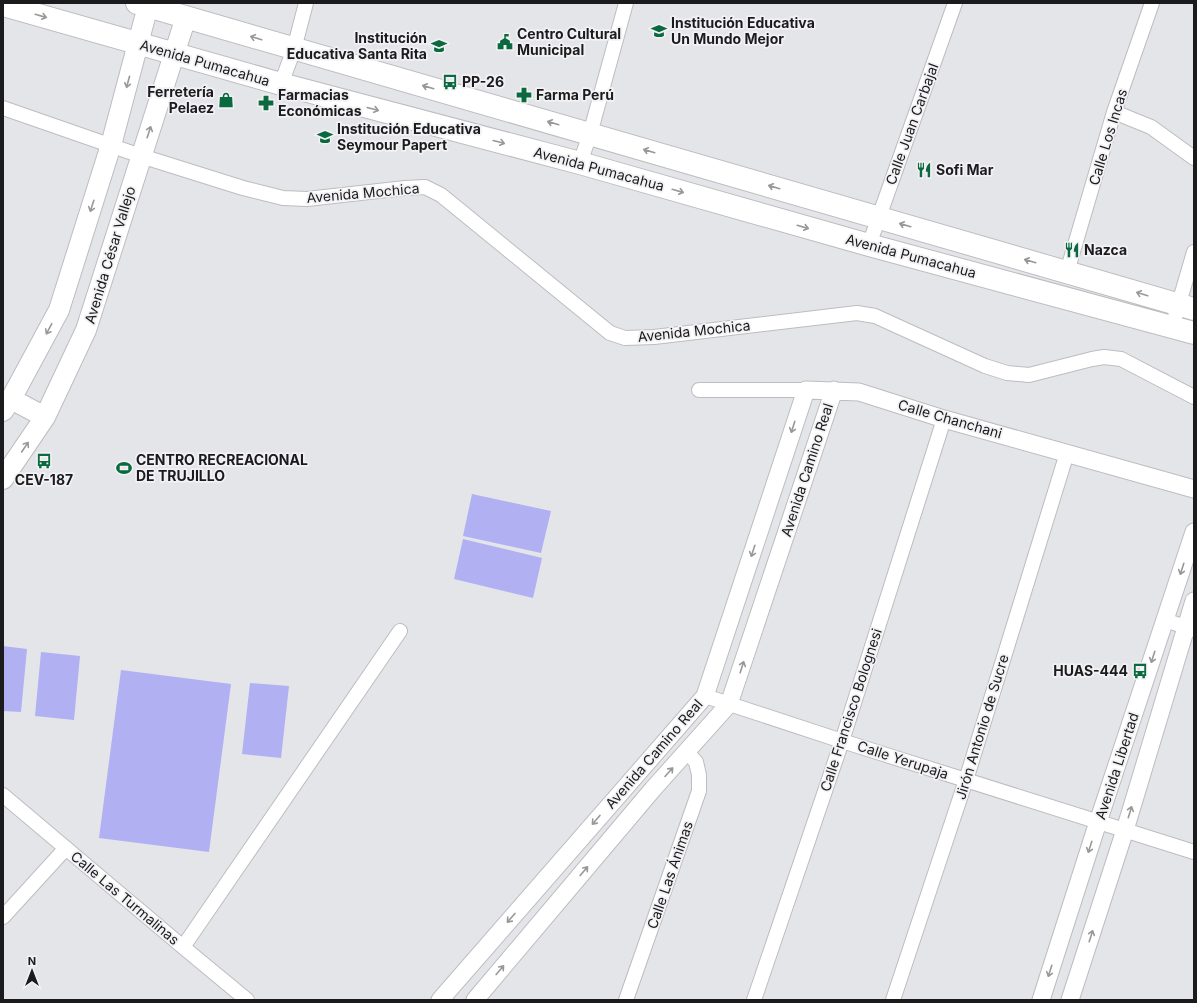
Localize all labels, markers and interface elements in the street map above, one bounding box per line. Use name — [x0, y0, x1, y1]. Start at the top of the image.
one-way arrow — [34, 13, 47, 20]
place label: Institución Educativa Un Mundo Mejor — [671, 14, 815, 47]
school or university icon: Institución Educativa Un Mundo Mejor — [650, 22, 668, 40]
place label: Centro Cultural Municipal — [517, 25, 621, 58]
place label: Institución Educativa Santa Rita — [287, 29, 427, 62]
public building icon: Centro Cultural Municipal — [496, 33, 514, 51]
one-way arrow — [250, 34, 263, 41]
street label: Avenida Pumacahua — [138, 36, 272, 89]
school or university icon: Institución Educativa Santa Rita — [430, 37, 448, 55]
street label: Calle Juan Carbajal — [882, 61, 941, 187]
bus stop icon: PP-26 — [441, 73, 459, 91]
place label: PP-26 — [462, 73, 504, 90]
one-way arrow — [124, 75, 131, 88]
place label: Ferretería Pelaez — [147, 83, 214, 116]
one-way arrow — [421, 83, 434, 90]
place label: Farmacias Económicas — [278, 86, 362, 119]
pharmacy icon: Farma Perú — [515, 86, 533, 104]
place label: Farma Perú — [536, 86, 614, 103]
street label: Calle Los Incas — [1085, 87, 1130, 187]
shop icon: Ferretería Pelaez — [217, 91, 235, 109]
pharmacy icon: Farmacias Económicas — [257, 94, 275, 112]
one-way arrow — [366, 105, 379, 113]
one-way arrow — [546, 119, 559, 126]
place label: Institución Educativa Seymour Papert — [337, 120, 481, 153]
one-way arrow — [145, 126, 153, 138]
school or university icon: Institución Educativa Seymour Papert — [316, 128, 334, 146]
one-way arrow — [492, 138, 505, 146]
street label: Avenida Pumacahua — [532, 143, 666, 194]
one-way arrow — [643, 147, 656, 154]
restaurant icon: Sofi Mar — [915, 161, 933, 179]
place label: Sofi Mar — [936, 161, 994, 178]
street label: Avenida Mochica — [306, 179, 420, 206]
one-way arrow — [768, 183, 781, 190]
street label: Avenida César Vallejo — [81, 184, 139, 326]
one-way arrow — [671, 188, 684, 195]
one-way arrow — [88, 200, 95, 213]
one-way arrow — [899, 221, 912, 228]
one-way arrow — [796, 223, 809, 231]
street label: Avenida Pumacahua — [844, 230, 978, 281]
restaurant icon: Nazca — [1063, 241, 1081, 259]
place label: Nazca — [1084, 241, 1127, 258]
one-way arrow — [1023, 257, 1036, 264]
one-way arrow — [1135, 290, 1148, 297]
street label: Avenida Mochica — [637, 316, 751, 345]
one-way arrow — [44, 323, 52, 335]
street label: Calle Chanchani — [896, 396, 1004, 441]
street label: Avenida Camino Real — [777, 401, 836, 539]
one-way arrow — [789, 421, 797, 433]
one-way arrow — [21, 442, 29, 453]
place label: CENTRO RECREACIONAL DE TRUJILLO — [136, 451, 308, 484]
bus stop icon: CEV-187 — [35, 452, 53, 470]
sports icon: CENTRO RECREACIONAL DE TRUJILLO — [115, 459, 133, 477]
place label: CEV-187 — [15, 471, 73, 488]
one-way arrow — [749, 544, 756, 557]
one-way arrow — [1178, 563, 1185, 576]
street label: Calle Francisco Bolognesi — [816, 626, 885, 794]
one-way arrow — [1148, 651, 1156, 663]
street label: Jirón Antonio de Sucre — [951, 652, 1012, 802]
one-way arrow — [739, 661, 746, 674]
place label: HUAS-444 — [1053, 662, 1128, 679]
bus stop icon: HUAS-444 — [1131, 662, 1149, 680]
street label: Avenida Camino Real — [602, 696, 706, 812]
street label: Avenida Libertad — [1091, 710, 1142, 821]
street label: Calle Yerupaja — [855, 737, 951, 782]
one-way arrow — [664, 767, 673, 777]
one-way arrow — [1127, 806, 1134, 819]
one-way arrow — [592, 815, 601, 825]
street label: Calle Las Ánimas — [643, 819, 696, 931]
one-way arrow — [1086, 841, 1093, 854]
street label: Calle Las Turmalinas — [68, 847, 183, 948]
one-way arrow — [580, 865, 589, 876]
one-way arrow — [507, 913, 516, 923]
one-way arrow — [1088, 930, 1095, 943]
north arrow — [12, 951, 52, 991]
text: N — [28, 954, 36, 968]
one-way arrow — [1046, 964, 1053, 977]
one-way arrow — [496, 965, 505, 976]

